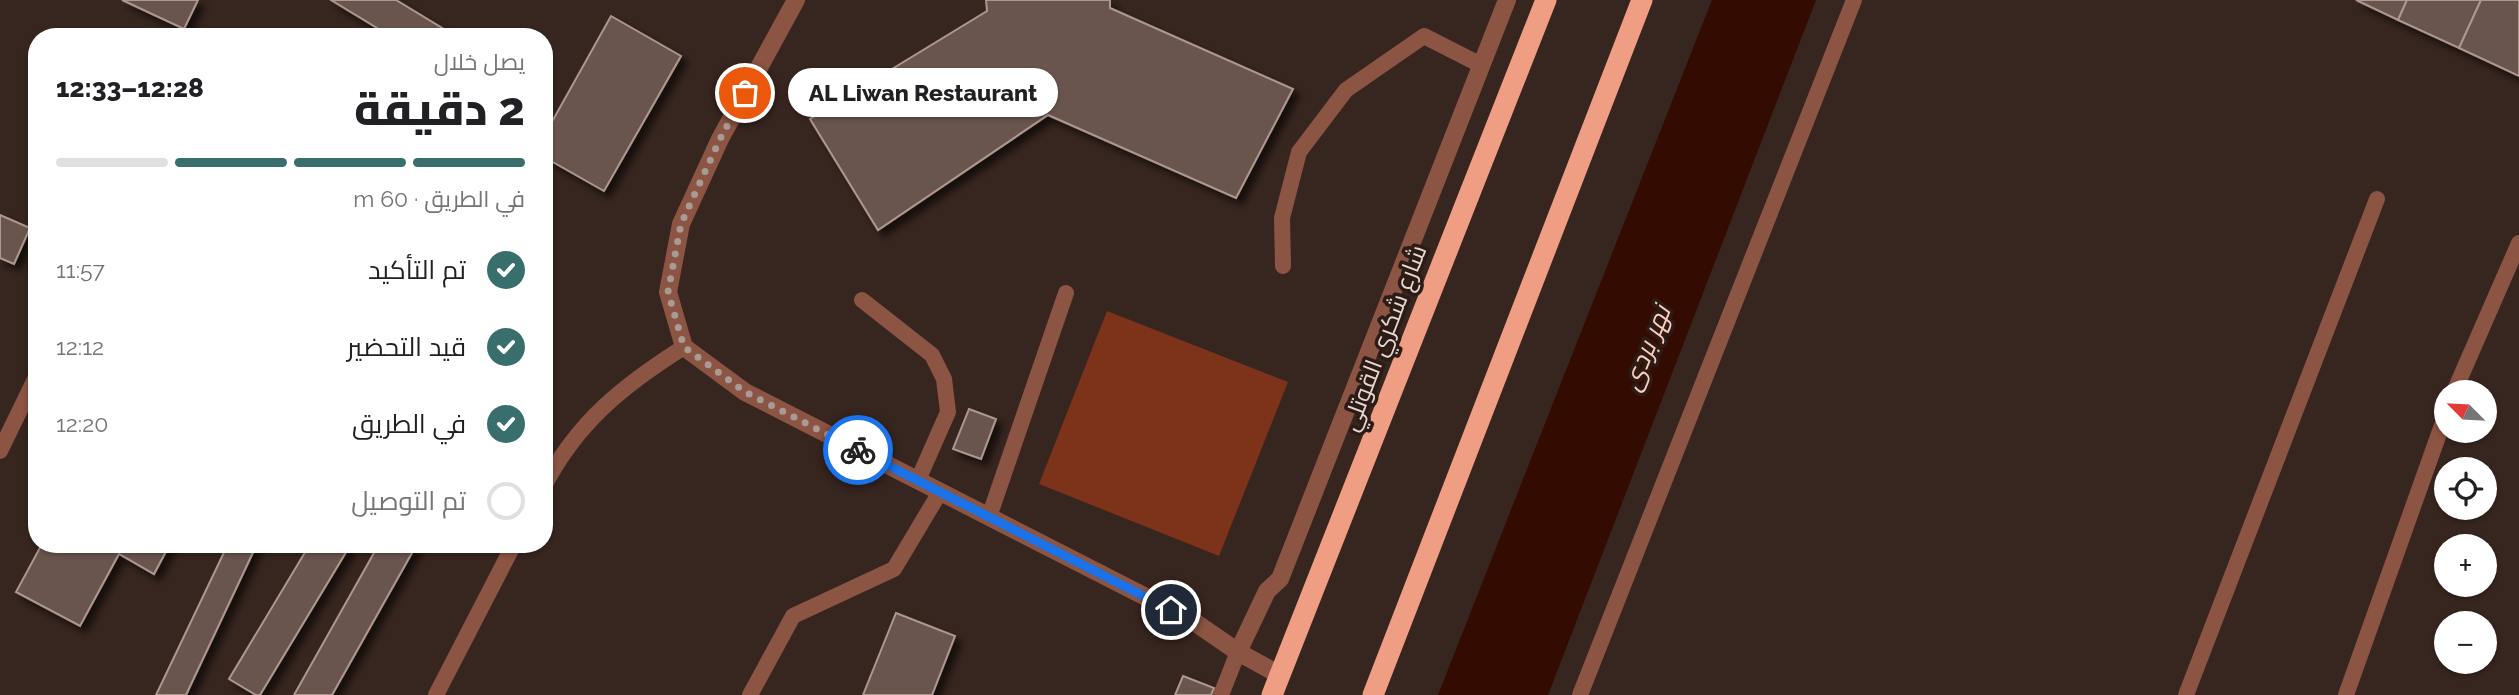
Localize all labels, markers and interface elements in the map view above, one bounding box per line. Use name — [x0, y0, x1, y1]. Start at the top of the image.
text: يصل خلال — [434, 48, 525, 75]
pin — [715, 63, 775, 123]
callout: AL Liwan Restaurant — [787, 68, 1056, 118]
text: 12:28–12:33 — [56, 73, 204, 103]
icon: bag — [726, 74, 764, 112]
text: AL Liwan Restaurant — [809, 79, 1037, 106]
text: 2 دقيقة — [354, 82, 525, 136]
text: في الطريق · 60 m — [353, 185, 525, 212]
street label: شارع شكري القوتلي — [1335, 241, 1437, 437]
icon: check — [487, 251, 525, 289]
text: تم التأكيد — [368, 255, 466, 285]
text: 11:57 — [56, 256, 105, 283]
water label: نهر بردى — [1615, 298, 1679, 395]
icon: check — [487, 328, 525, 366]
text: قيد التحضير — [347, 332, 466, 362]
text: 12:12 — [56, 333, 104, 360]
north arrow — [2434, 380, 2497, 443]
map controls — [2434, 380, 2497, 674]
icon: check — [487, 405, 525, 443]
text: في الطريق — [352, 409, 466, 439]
text: 12:20 — [56, 410, 108, 437]
courier — [823, 415, 893, 485]
icon: bike — [839, 431, 877, 469]
button: locate — [2434, 457, 2497, 520]
text: تم التوصيل — [351, 486, 466, 516]
button: + — [2434, 534, 2497, 597]
pin — [1141, 580, 1201, 640]
icon: home — [1152, 591, 1190, 629]
button: − — [2434, 611, 2497, 674]

